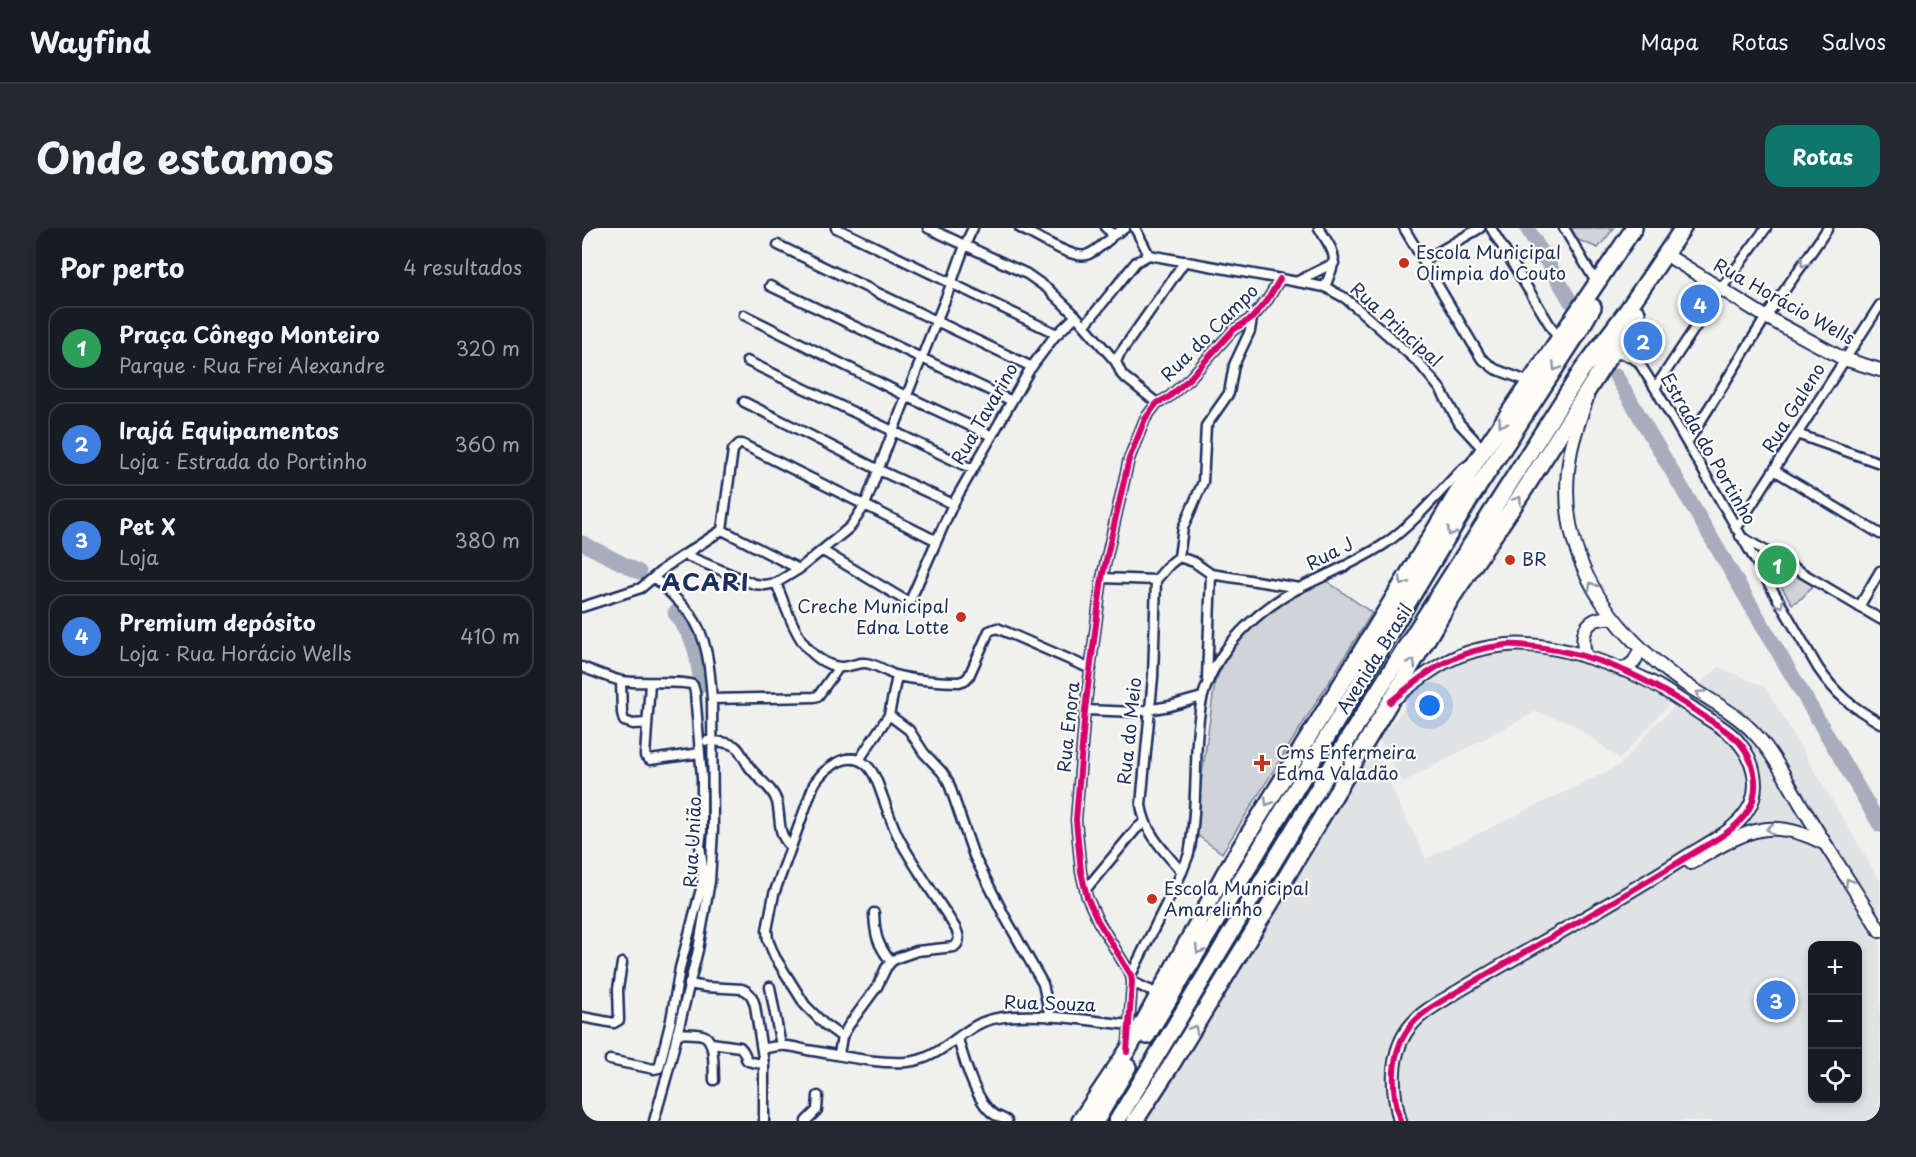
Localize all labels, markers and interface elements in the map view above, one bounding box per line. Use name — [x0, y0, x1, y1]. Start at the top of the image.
text: Wayfind — [30, 20, 151, 63]
text: Mapa — [1641, 25, 1698, 57]
text: Rotas — [1731, 25, 1788, 57]
text: Salvos — [1821, 25, 1886, 57]
text: Onde estamos — [36, 125, 334, 188]
button: Rotas — [1765, 125, 1880, 187]
place label: Escola Municipal Olimpia do Couto — [1416, 238, 1566, 286]
text: Por perto — [60, 248, 184, 287]
street label: Rua Horácio Wells — [1709, 251, 1860, 351]
text: 4 resultados — [404, 252, 522, 282]
marker: Escola Municipal Olimpia do Couto — [1397, 256, 1411, 270]
one-way arrow — [1800, 257, 1811, 268]
street label: Rua Principal — [1345, 275, 1449, 373]
street label: Rua do Campo — [1154, 277, 1264, 387]
pin: 4 — [1680, 282, 1720, 326]
text: Praça Cônego Monteiro — [119, 317, 380, 350]
pin: 2 — [1624, 318, 1662, 364]
text: 1 — [77, 333, 86, 363]
text: 320 m — [456, 333, 520, 363]
text: Parque · Rua Frei Alexandre — [119, 350, 385, 380]
street label: Rua Tavarino — [944, 357, 1024, 469]
street label: Rua Galeno — [1754, 357, 1831, 457]
one-way arrow — [1552, 360, 1563, 371]
street label: Estrada do Portinho — [1655, 367, 1764, 529]
text: Irajá Equipamentos — [119, 413, 339, 446]
one-way arrow — [1498, 417, 1509, 428]
text: 2 — [74, 429, 89, 459]
text: 360 m — [454, 429, 520, 459]
text: Loja · Estrada do Portinho — [119, 446, 367, 476]
one-way arrow — [1511, 495, 1522, 506]
text: Pet X — [119, 509, 175, 542]
text: 3 — [75, 525, 88, 555]
text: 380 m — [454, 525, 520, 555]
one-way arrow — [1447, 526, 1459, 536]
street label: Rua J — [1301, 529, 1358, 576]
text: Loja — [119, 542, 159, 572]
pin: 1 — [1758, 542, 1796, 588]
place label: BR — [1522, 545, 1547, 572]
marker: BR — [1503, 553, 1517, 567]
district label: ACARI — [662, 563, 750, 599]
one-way arrow — [1398, 576, 1410, 586]
one-way arrow — [1588, 582, 1599, 592]
place label: Creche Municipal Edna Lotte — [797, 592, 949, 640]
street label: Avenida Brasil — [1329, 598, 1418, 719]
one-way arrow — [1773, 598, 1785, 608]
text: Premium depósito — [119, 605, 316, 638]
marker: Creche Municipal Edna Lotte — [954, 610, 968, 624]
text: 4 — [75, 621, 88, 651]
text: 410 m — [460, 621, 520, 651]
text: Loja · Rua Horácio Wells — [119, 638, 352, 668]
one-way arrow — [1404, 659, 1416, 669]
street label: Rua do Meio — [1109, 676, 1148, 786]
street label: Rua Enora — [1049, 680, 1086, 774]
one-way arrow — [1696, 690, 1707, 701]
your location — [1415, 691, 1444, 720]
place label: Cms Enfermeira Edma Valadão — [1276, 738, 1417, 786]
marker: Cms Enfermeira Edma Valadão — [1253, 754, 1271, 772]
street label: Rua União — [676, 796, 707, 888]
one-way arrow — [1264, 796, 1276, 806]
one-way arrow — [1766, 823, 1775, 835]
place label: Escola Municipal Amarelinho — [1164, 874, 1309, 922]
one-way arrow — [1844, 878, 1856, 888]
marker: Escola Municipal Amarelinho — [1145, 892, 1159, 906]
map controls — [1808, 941, 1862, 1103]
button: + — [1808, 941, 1862, 995]
one-way arrow — [1194, 944, 1206, 954]
pin: 3 — [1756, 978, 1796, 1022]
street label: Rua Souza — [1004, 987, 1097, 1018]
button: − — [1808, 995, 1862, 1049]
one-way arrow — [1186, 1025, 1198, 1035]
button: locate — [1808, 1049, 1862, 1103]

